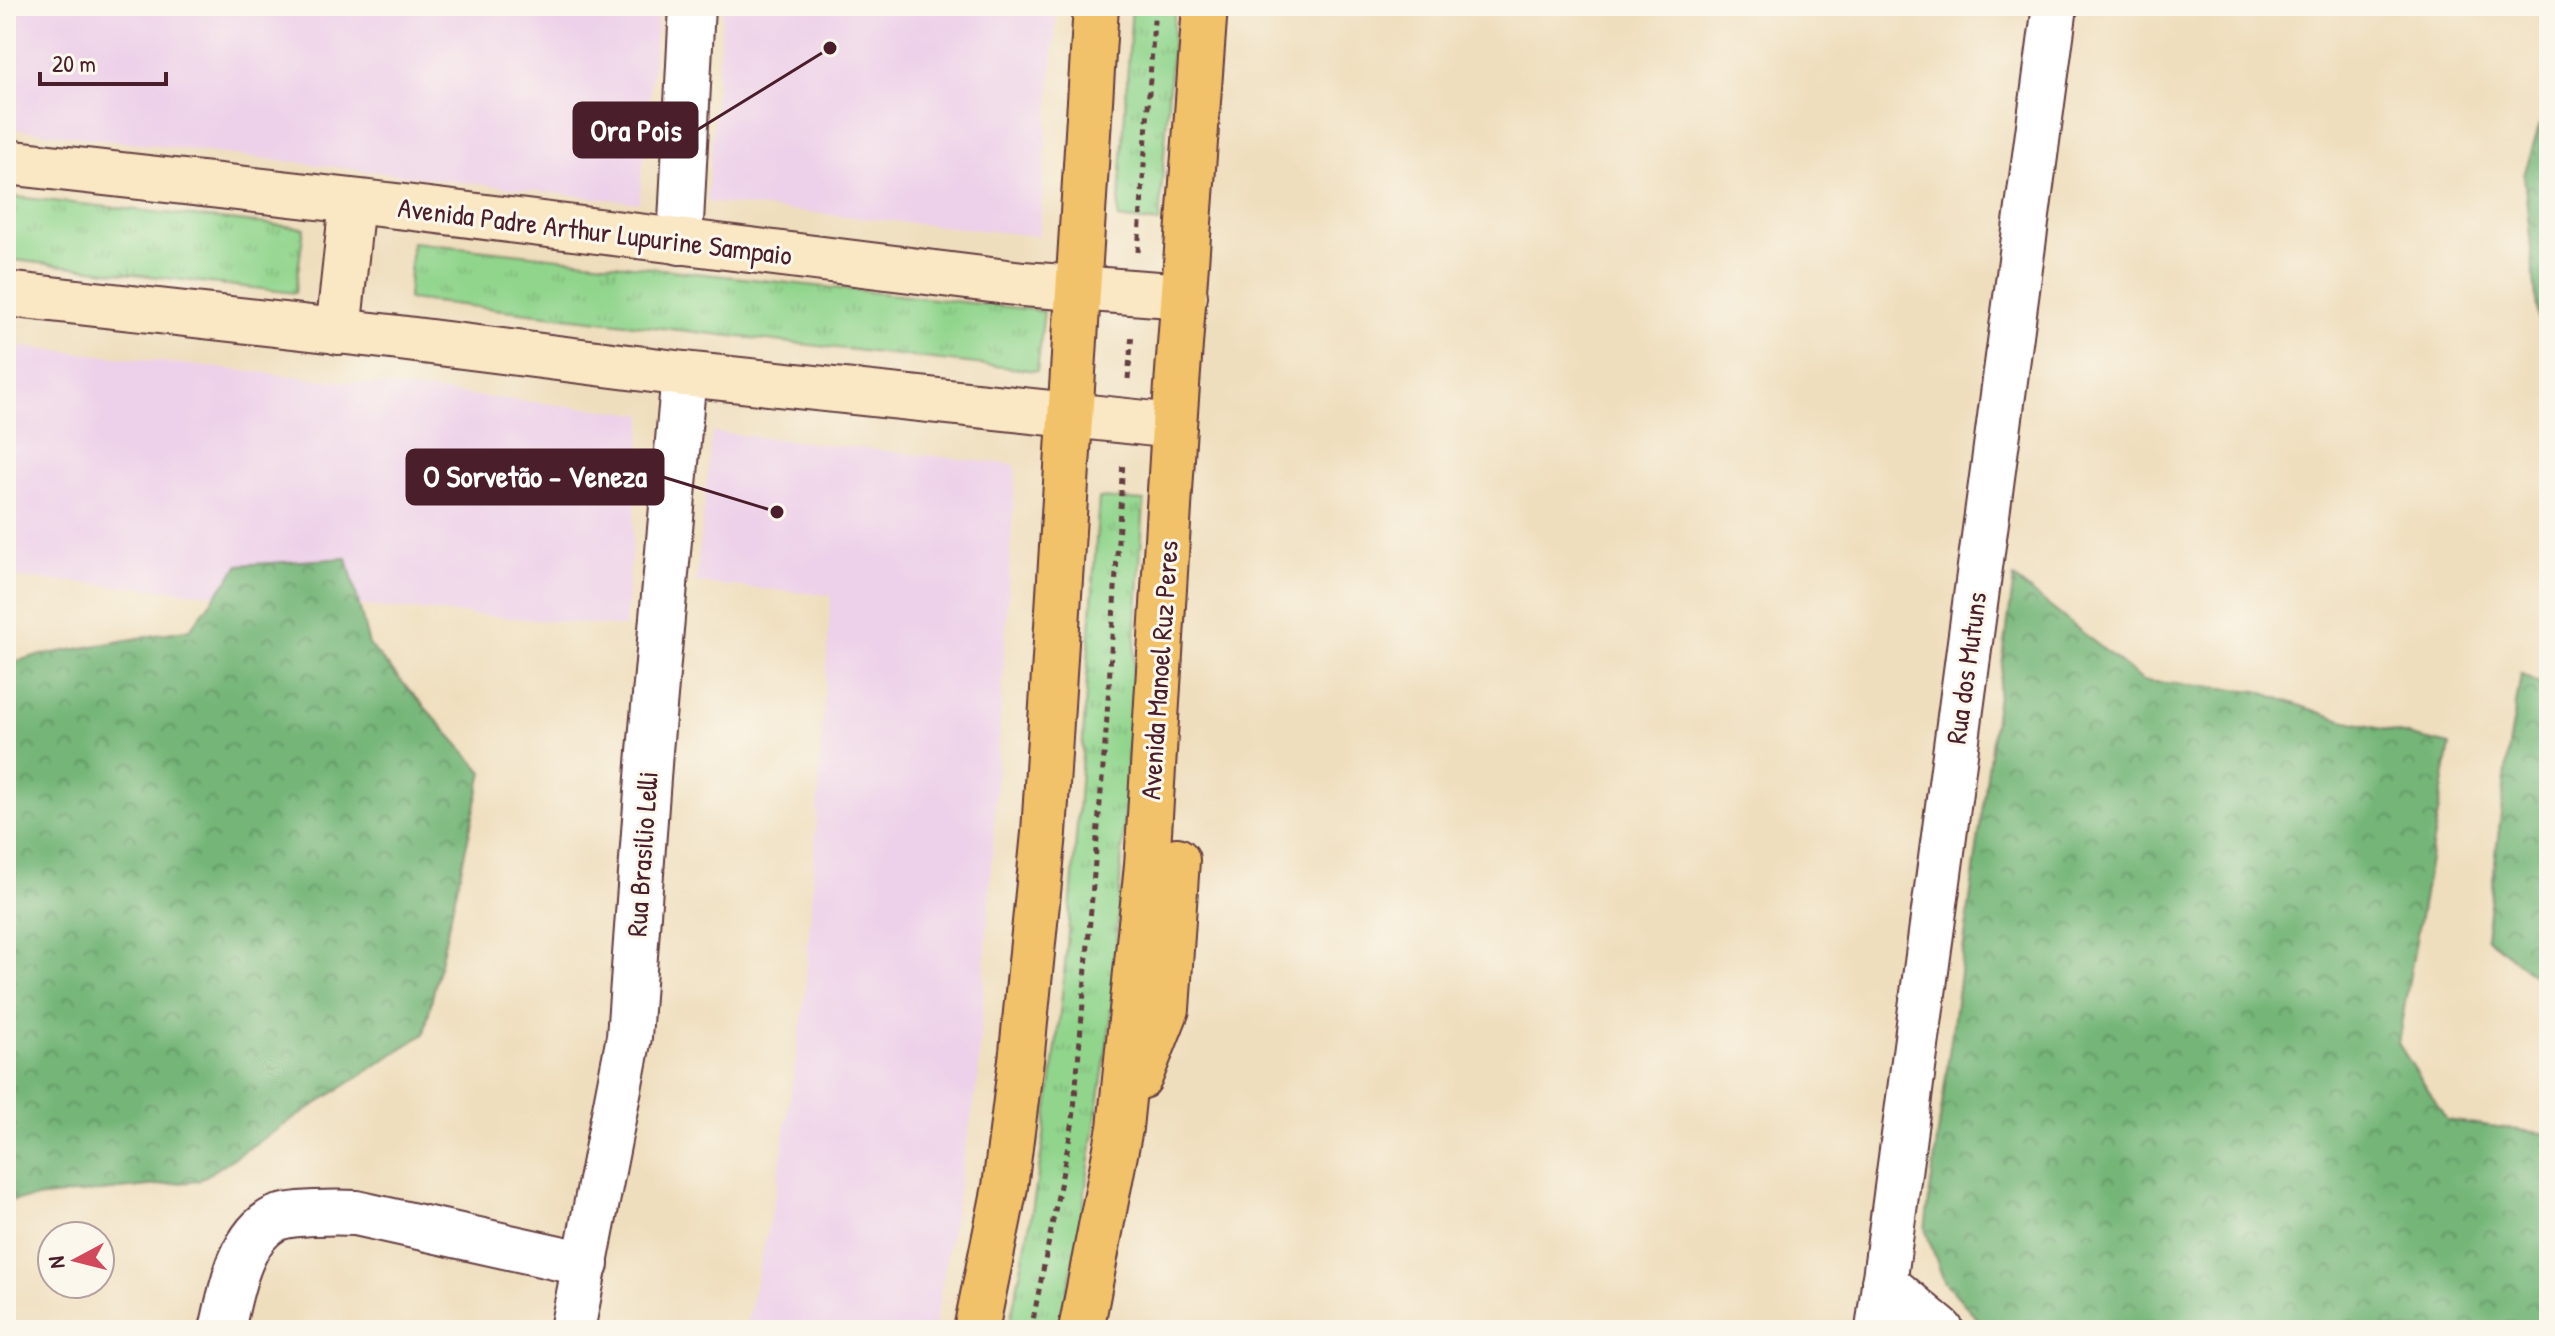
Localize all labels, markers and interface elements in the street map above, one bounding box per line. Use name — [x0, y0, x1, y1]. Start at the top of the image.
scale bar — [40, 36, 166, 86]
text: 20 m — [52, 47, 96, 79]
callout: Ora Pois — [574, 103, 697, 157]
text: Ora Pois — [590, 110, 682, 150]
street label: Avenida Padre Arthur Lupurine Sampaio — [396, 188, 794, 274]
callout: O Sorvetão - Veneza — [407, 450, 663, 504]
text: O Sorvetão - Veneza — [423, 456, 647, 496]
street label: Avenida Manoel Ruz Peres — [1131, 539, 1187, 801]
street label: Rua dos Mutuns — [1937, 590, 1995, 746]
street label: Rua Brasilio Lelli — [617, 770, 667, 938]
north arrow — [36, 1220, 116, 1300]
text: N — [41, 1255, 72, 1270]

